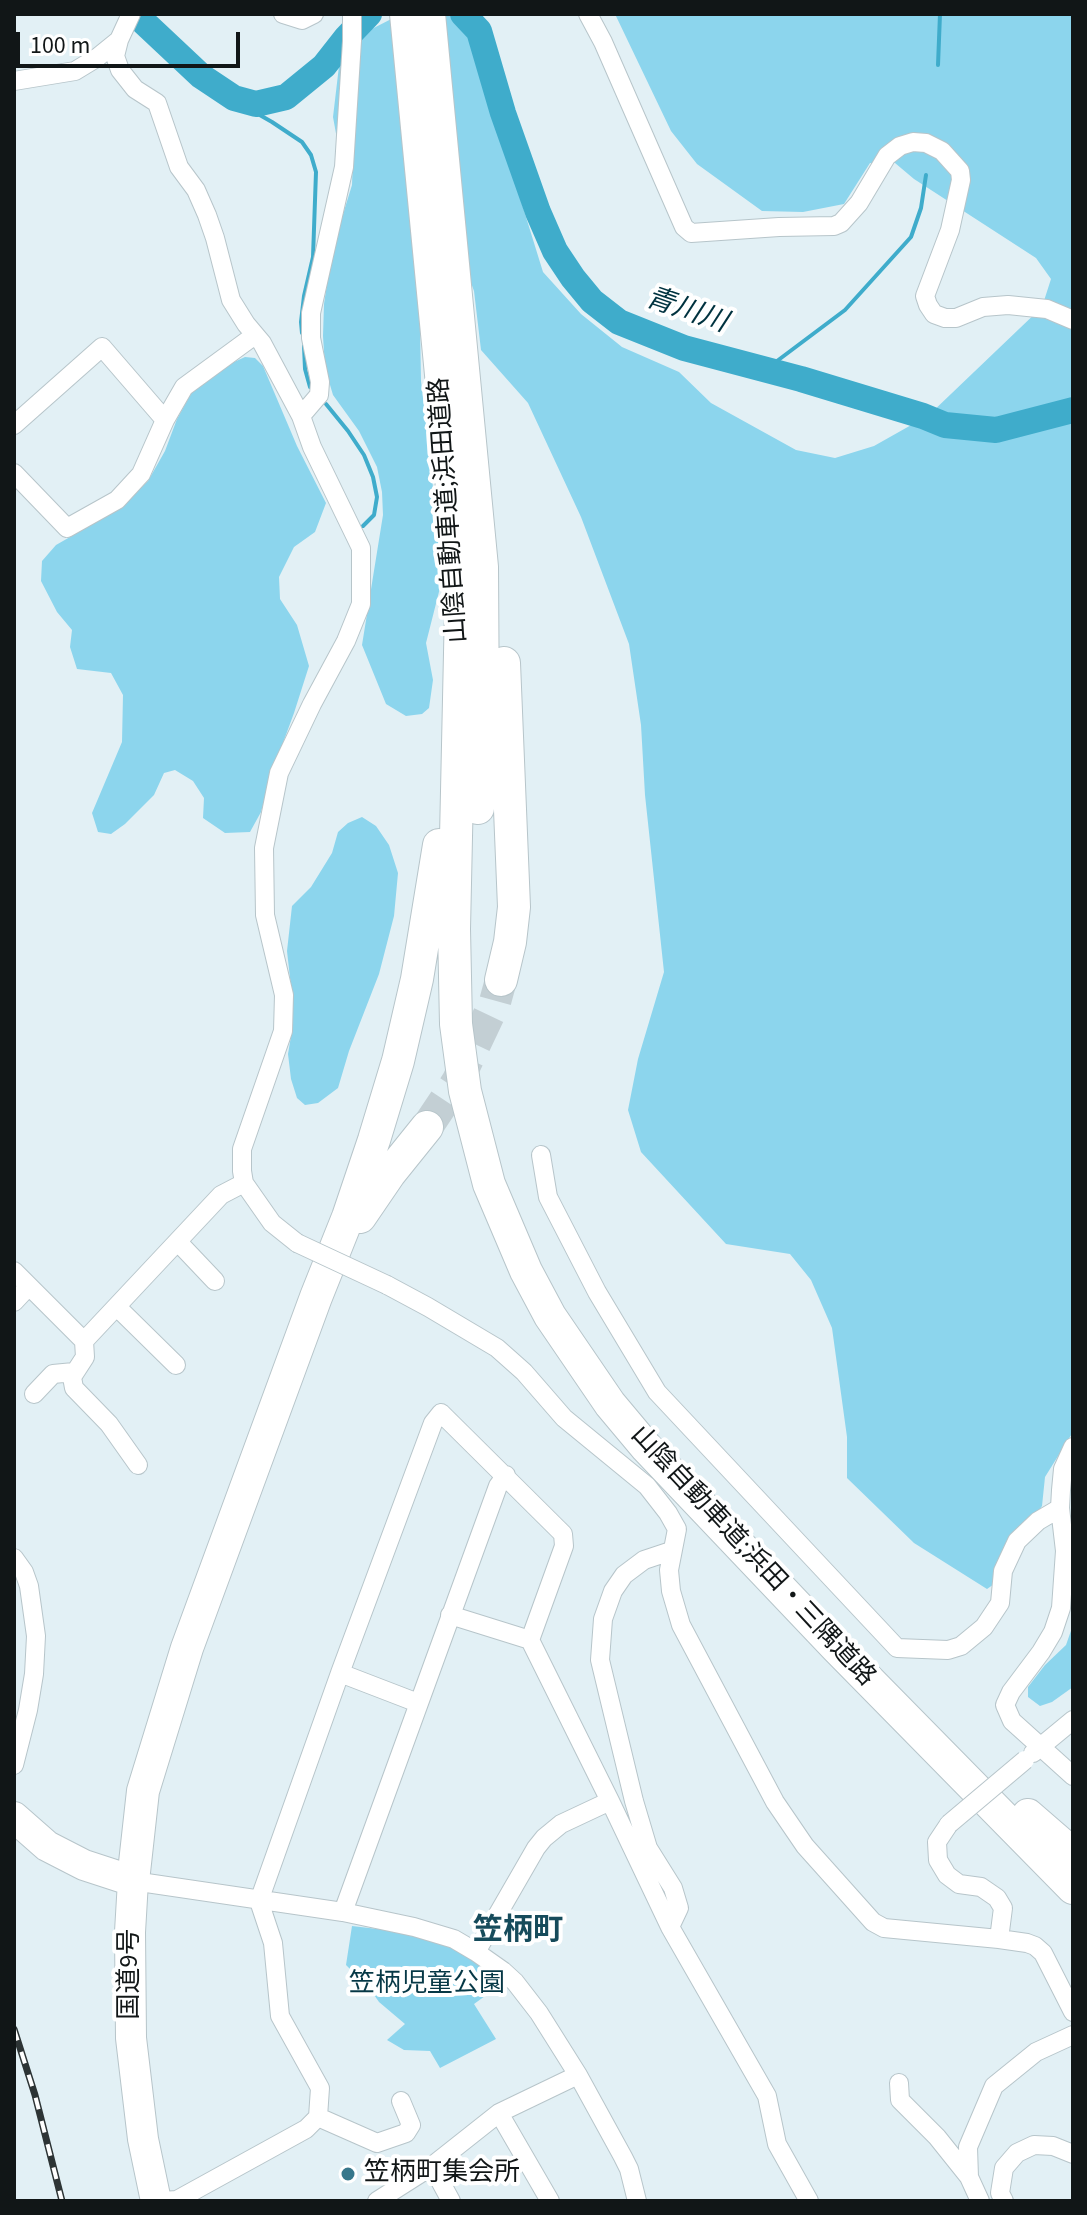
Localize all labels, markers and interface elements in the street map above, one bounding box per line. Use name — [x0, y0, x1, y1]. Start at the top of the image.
scale bar — [20, 16, 244, 66]
text: 100 m — [30, 28, 90, 63]
water label: 青川川 — [641, 282, 731, 342]
street label: 山陰自動車道;浜田道路 — [425, 376, 475, 644]
street label: 山陰自動車道;浜田・三隅道路 — [623, 1420, 881, 1694]
district label: 笠柄町 — [473, 1914, 563, 1950]
street label: 国道9号 — [115, 1929, 147, 2019]
park label: 笠柄児童公園 — [349, 1969, 505, 2001]
place label: 笠柄町集会所 — [364, 2158, 520, 2190]
marker: 笠柄町集会所 — [339, 2165, 357, 2183]

